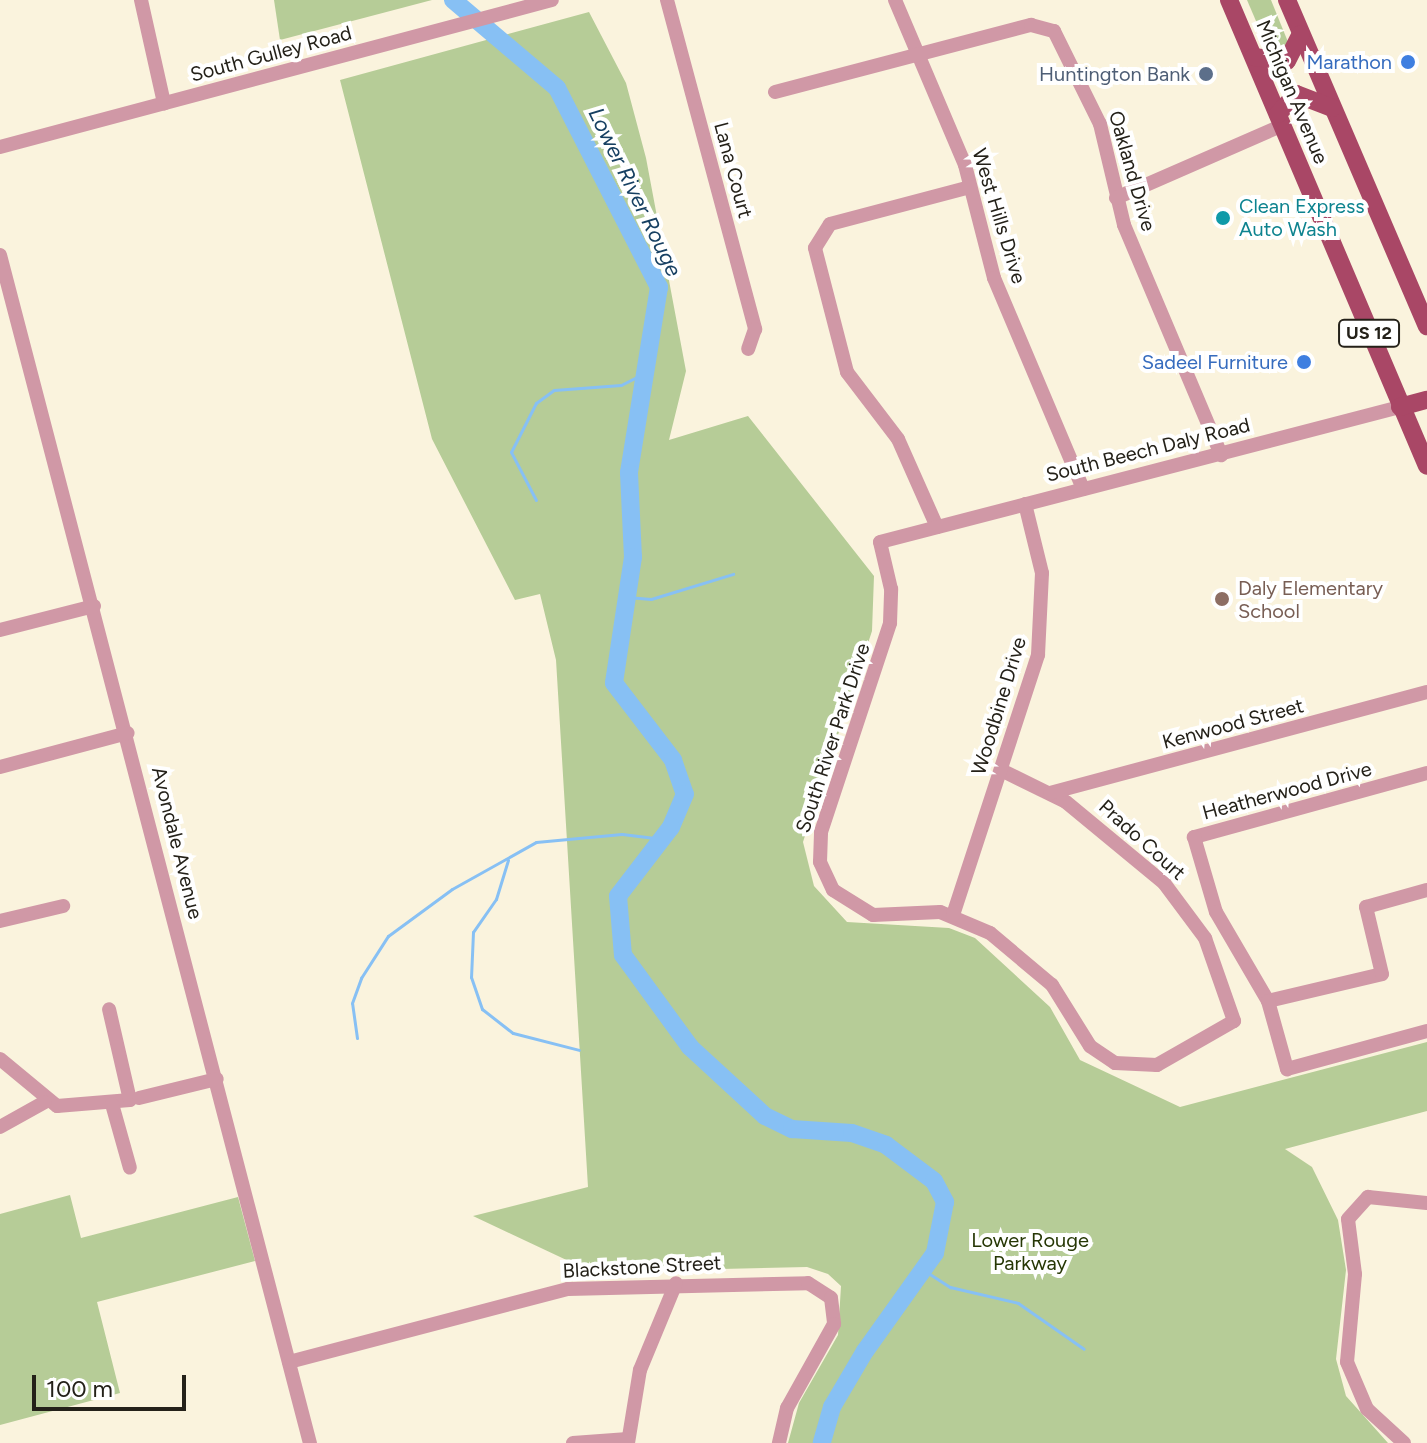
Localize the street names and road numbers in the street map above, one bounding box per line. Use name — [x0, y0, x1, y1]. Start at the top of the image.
street label: Michigan Avenue — [1251, 16, 1333, 168]
street label: South Gulley Road — [188, 21, 354, 87]
street label: Oakland Drive — [1103, 108, 1161, 234]
street label: Lana Court — [709, 119, 757, 221]
street label: West Hills Drive — [967, 146, 1031, 286]
road number: US 12 — [1337, 319, 1401, 347]
street label: South Beech Daly Road — [1043, 413, 1253, 487]
street label: Woodbine Drive — [967, 634, 1031, 778]
street label: South River Park Drive — [791, 640, 875, 836]
street label: Kenwood Street — [1160, 694, 1306, 754]
street label: Heatherwood Drive — [1200, 757, 1374, 825]
street label: Avondale Avenue — [146, 764, 208, 922]
street label: Prado Court — [1094, 795, 1190, 885]
street label: Blackstone Street — [562, 1251, 722, 1283]

